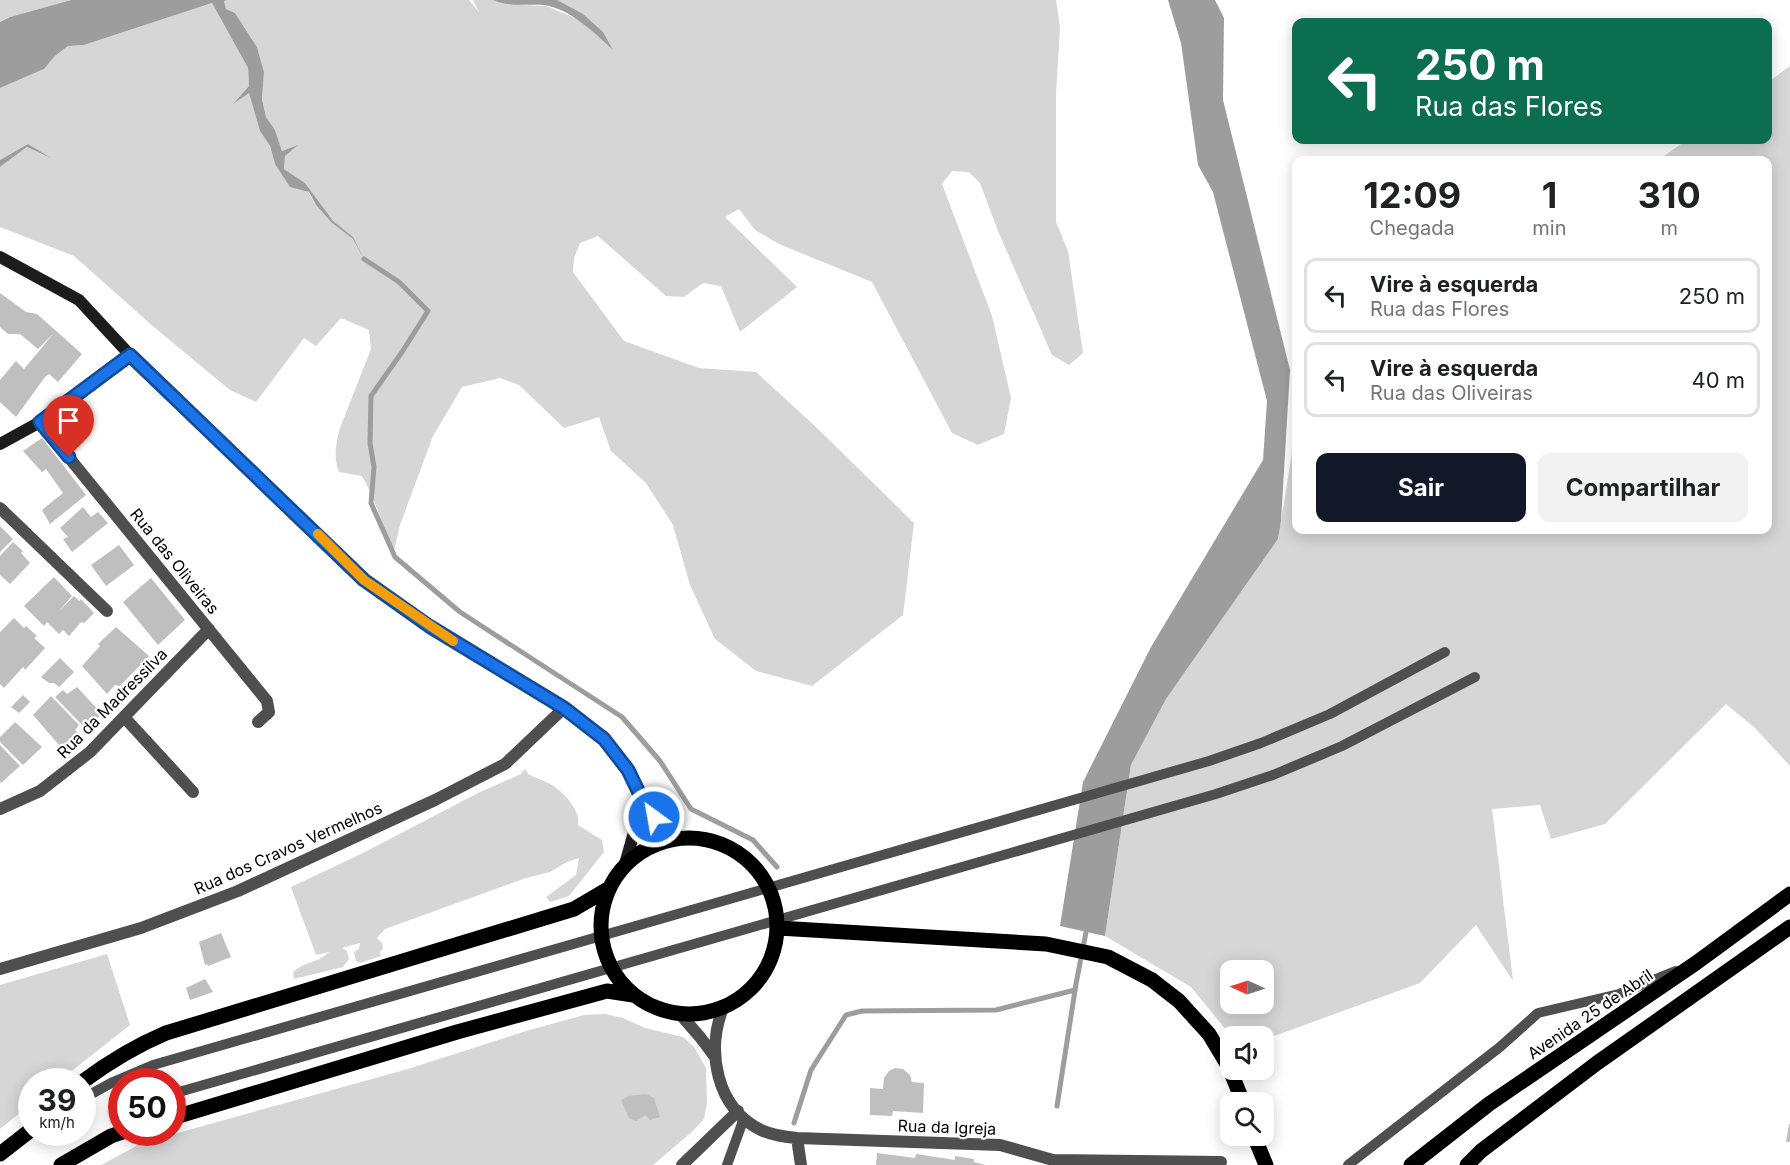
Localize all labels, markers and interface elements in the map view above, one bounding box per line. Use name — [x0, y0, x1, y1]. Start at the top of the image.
text: 250 m — [1415, 39, 1545, 90]
icon: left — [1316, 42, 1394, 120]
text: Rua das Flores — [1415, 90, 1603, 123]
text: 12:09 — [1363, 173, 1461, 217]
text: 1 — [1542, 173, 1557, 217]
text: 310 — [1638, 173, 1701, 217]
text: Chegada — [1370, 216, 1455, 240]
text: min — [1532, 216, 1567, 240]
text: m — [1660, 216, 1678, 240]
text: Vire à esquerda — [1370, 271, 1538, 297]
icon: left — [1319, 279, 1352, 312]
text: 250 m — [1679, 283, 1745, 309]
text: Rua das Flores — [1370, 297, 1509, 321]
text: Vire à esquerda — [1370, 355, 1538, 381]
icon: left — [1319, 363, 1352, 396]
text: 40 m — [1691, 367, 1745, 393]
text: Rua das Oliveiras — [1370, 381, 1533, 405]
pin — [43, 395, 94, 457]
icon: arrive — [52, 404, 85, 437]
button: Sair — [1316, 453, 1526, 522]
button: Compartilhar — [1538, 453, 1748, 522]
street label: Rua das Oliveiras — [126, 504, 224, 618]
street label: Rua da Madressilva — [53, 644, 171, 762]
position arrow — [622, 785, 686, 849]
street label: Rua dos Cravos Vermelhos — [191, 797, 385, 899]
north arrow — [1220, 960, 1274, 1014]
map controls — [1220, 960, 1274, 1146]
street label: Avenida 25 de Abril — [1523, 965, 1657, 1063]
button: sound — [1220, 1026, 1274, 1080]
speed limit sign: 50 — [108, 1068, 186, 1146]
text: 39 — [38, 1082, 76, 1118]
button: search — [1220, 1092, 1274, 1146]
text: km/h — [39, 1113, 75, 1132]
street label: Rua da Igreja — [897, 1115, 997, 1139]

